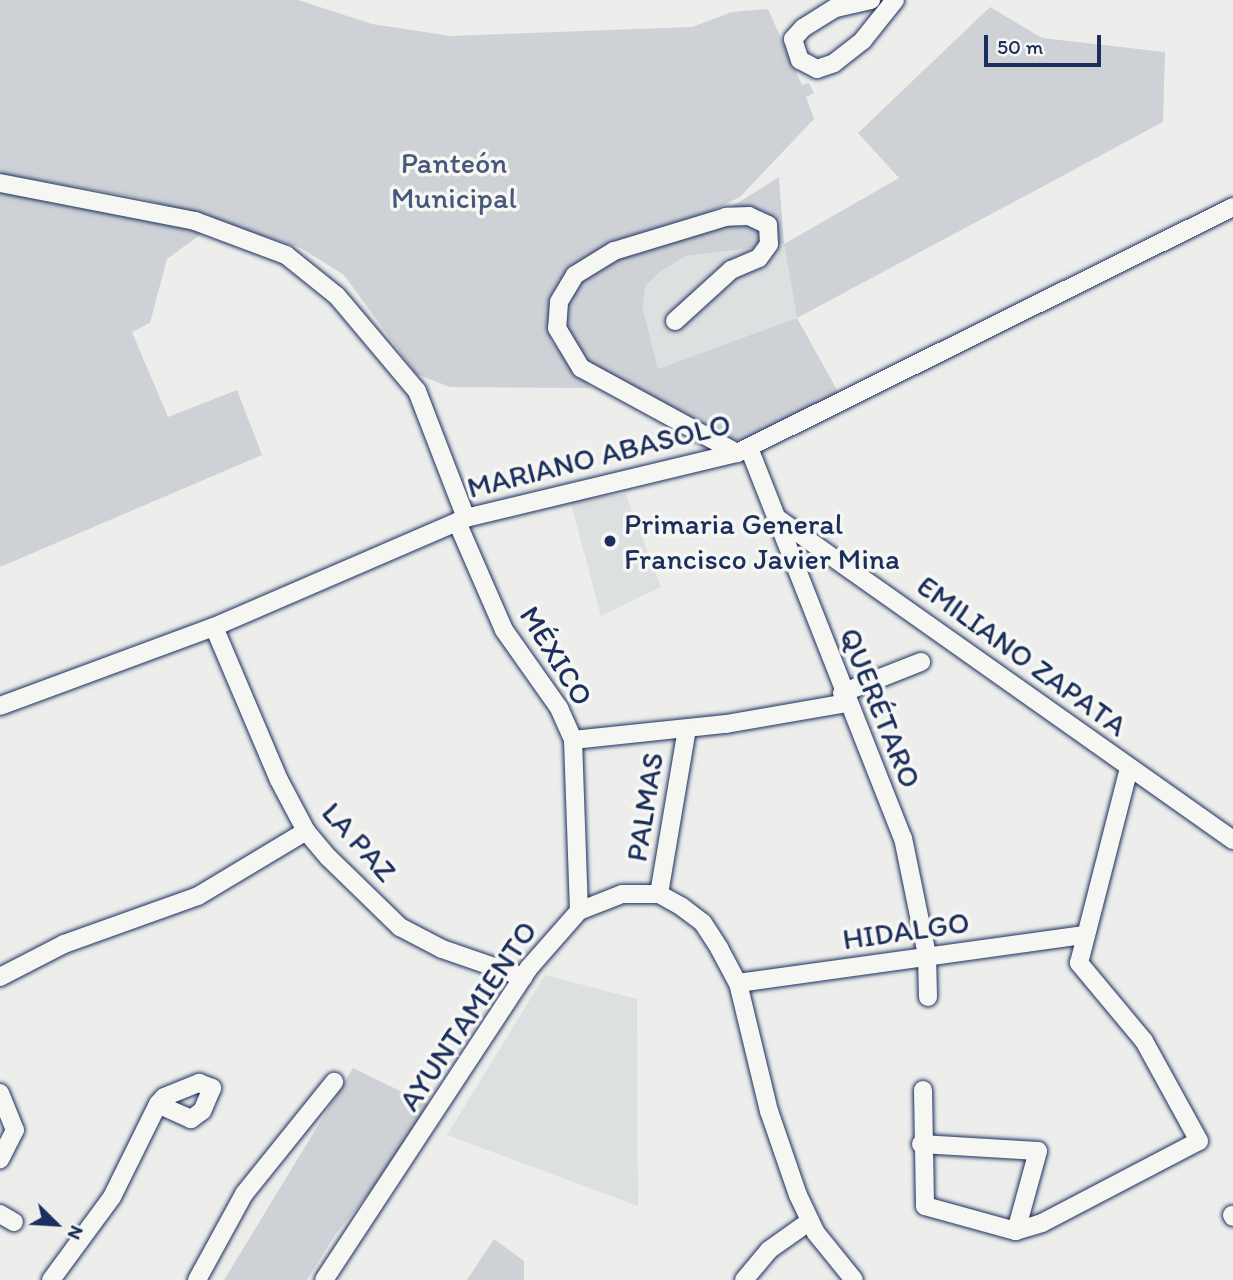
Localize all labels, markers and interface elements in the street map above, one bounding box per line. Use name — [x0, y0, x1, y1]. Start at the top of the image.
scale bar — [988, 21, 1105, 65]
text: 50 m — [997, 34, 1043, 59]
park label: Panteón Municipal — [391, 145, 517, 216]
street label: MARIANO ABASOLO — [463, 406, 735, 506]
place label: Primaria General Francisco Javier Mina — [624, 506, 900, 576]
marker: Primaria General Francisco Javier Mina — [602, 533, 618, 549]
street label: EMILIANO ZAPATA — [910, 568, 1134, 744]
street label: MÉXICO — [511, 600, 601, 712]
street label: QUERÉTARO — [832, 623, 928, 793]
street label: PALMAS — [619, 750, 671, 864]
street label: LA PAZ — [314, 795, 404, 889]
street label: HIDALGO — [840, 904, 972, 958]
street label: AYUNTAMIENTO — [391, 914, 545, 1118]
north arrow — [21, 1189, 91, 1259]
text: N — [63, 1222, 89, 1243]

